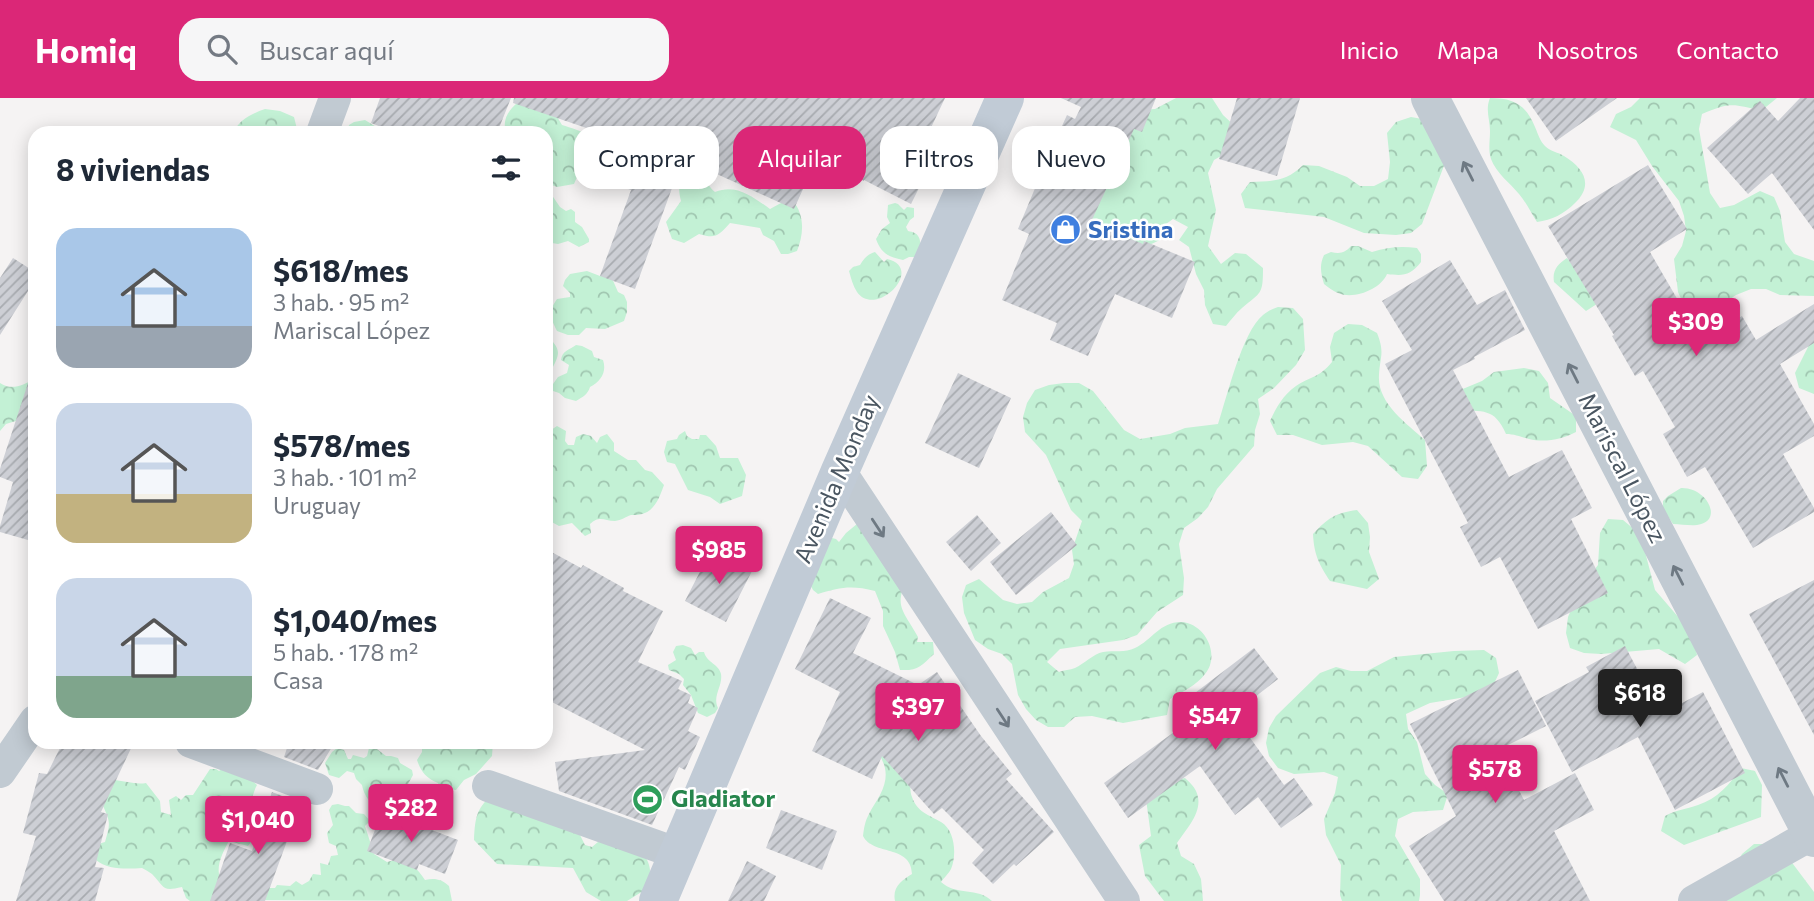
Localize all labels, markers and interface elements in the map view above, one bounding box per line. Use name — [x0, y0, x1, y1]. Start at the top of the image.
search box — [179, 18, 669, 81]
text: Homiq — [35, 29, 137, 70]
icon: search — [203, 30, 241, 68]
text: Buscar aquí — [259, 34, 394, 65]
text: Inicio — [1340, 35, 1399, 64]
text: Mapa — [1437, 35, 1499, 64]
text: Nosotros — [1537, 35, 1638, 64]
text: Contacto — [1676, 35, 1779, 64]
chip: Comprar — [574, 126, 719, 189]
chip: Alquilar — [733, 126, 866, 189]
chip: Filtros — [880, 126, 998, 189]
chip: Nuevo — [1012, 126, 1130, 189]
icon: filters — [487, 149, 525, 187]
text: 8 viviendas — [56, 150, 210, 187]
one-way arrow — [1461, 161, 1474, 182]
shop icon: Sristina — [1048, 213, 1082, 247]
place label: Sristina — [1088, 214, 1173, 243]
text: $618/mes — [273, 251, 409, 288]
icon: home — [112, 256, 196, 340]
text: 3 hab. · 95 m² — [273, 288, 409, 316]
pin: $309 — [1655, 299, 1737, 358]
text: $309 — [1668, 307, 1724, 335]
text: Mariscal López — [273, 316, 430, 344]
one-way arrow — [1565, 363, 1579, 384]
street label: Mariscal López — [1573, 388, 1674, 547]
street label: Avenida Monday — [787, 390, 884, 567]
text: $578/mes — [273, 426, 411, 463]
icon: home — [112, 431, 196, 515]
text: 3 hab. · 101 m² — [273, 463, 417, 491]
text: Uruguay — [273, 491, 361, 519]
one-way arrow — [871, 517, 885, 537]
pin: $985 — [678, 526, 760, 586]
text: $985 — [691, 535, 747, 563]
one-way arrow — [1670, 565, 1684, 586]
text: $1,040/mes — [273, 601, 437, 638]
icon: home — [112, 606, 196, 690]
text: 5 hab. · 178 m² — [273, 638, 418, 666]
text: Casa — [273, 666, 323, 694]
pin: $618 — [1599, 670, 1681, 729]
text: $618 — [1614, 678, 1666, 706]
pin: $397 — [877, 684, 959, 743]
text: $397 — [891, 692, 945, 720]
pin: $547 — [1174, 692, 1256, 752]
text: $547 — [1189, 701, 1241, 729]
one-way arrow — [996, 707, 1010, 727]
pin: $578 — [1454, 746, 1536, 805]
text: $578 — [1468, 754, 1522, 782]
one-way arrow — [1775, 767, 1789, 788]
sports icon: Gladiator — [631, 782, 665, 816]
place label: Gladiator — [671, 783, 775, 812]
pin: $282 — [370, 784, 452, 844]
text: $282 — [384, 793, 438, 821]
pin: $1,040 — [201, 796, 315, 856]
text: $1,040 — [221, 805, 295, 833]

